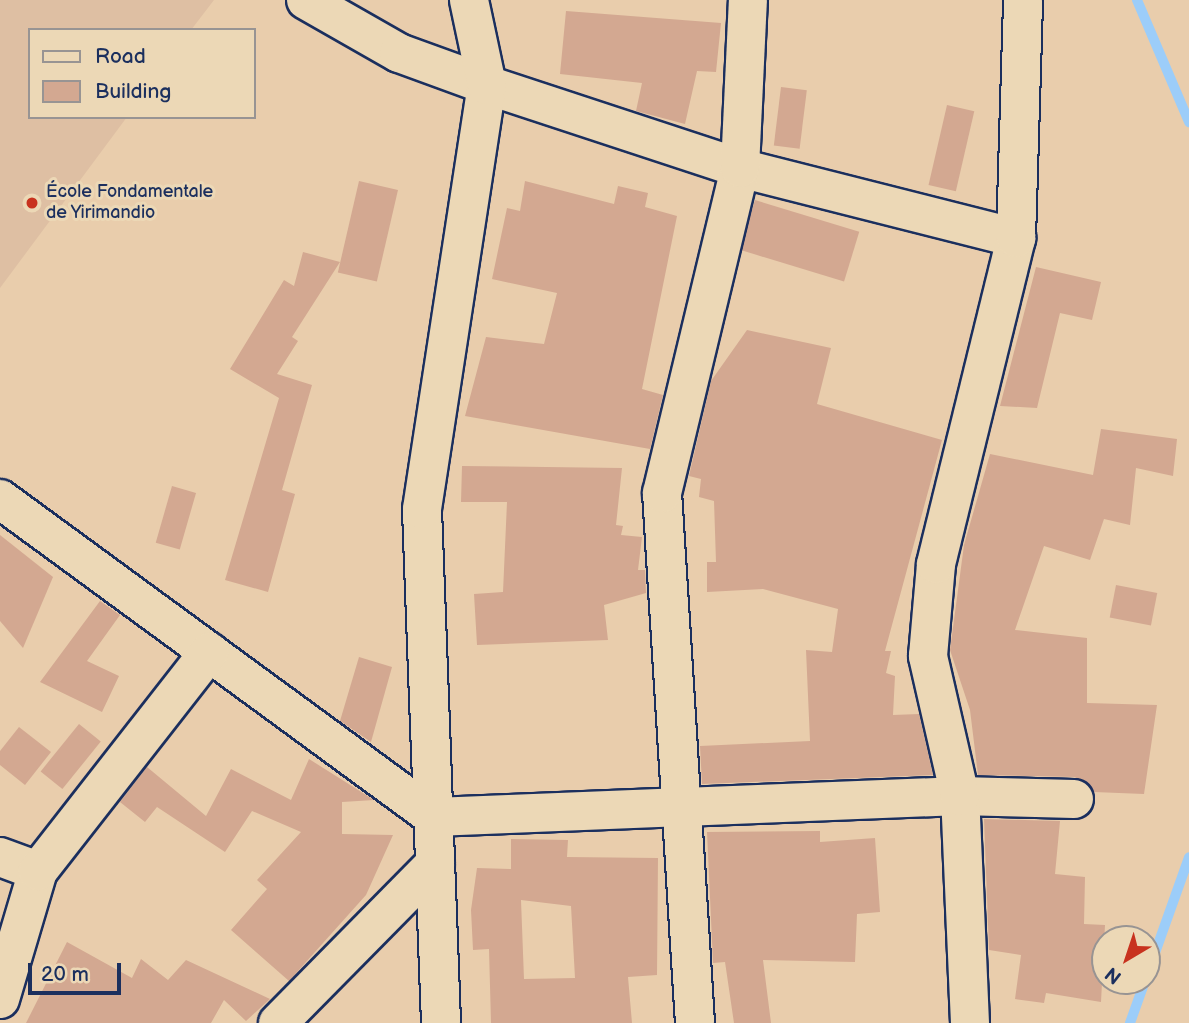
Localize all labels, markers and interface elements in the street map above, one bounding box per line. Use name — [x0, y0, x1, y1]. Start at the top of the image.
legend — [28, 28, 256, 119]
text: Road — [95, 44, 146, 69]
text: Building — [95, 79, 171, 104]
place label: École Fondamentale de Yirimandio — [46, 182, 213, 224]
marker: École Fondamentale de Yirimandio — [24, 195, 40, 211]
north arrow — [1091, 925, 1161, 995]
scale bar — [32, 950, 124, 994]
text: 20 m — [41, 962, 89, 987]
text: N — [1101, 962, 1127, 989]

